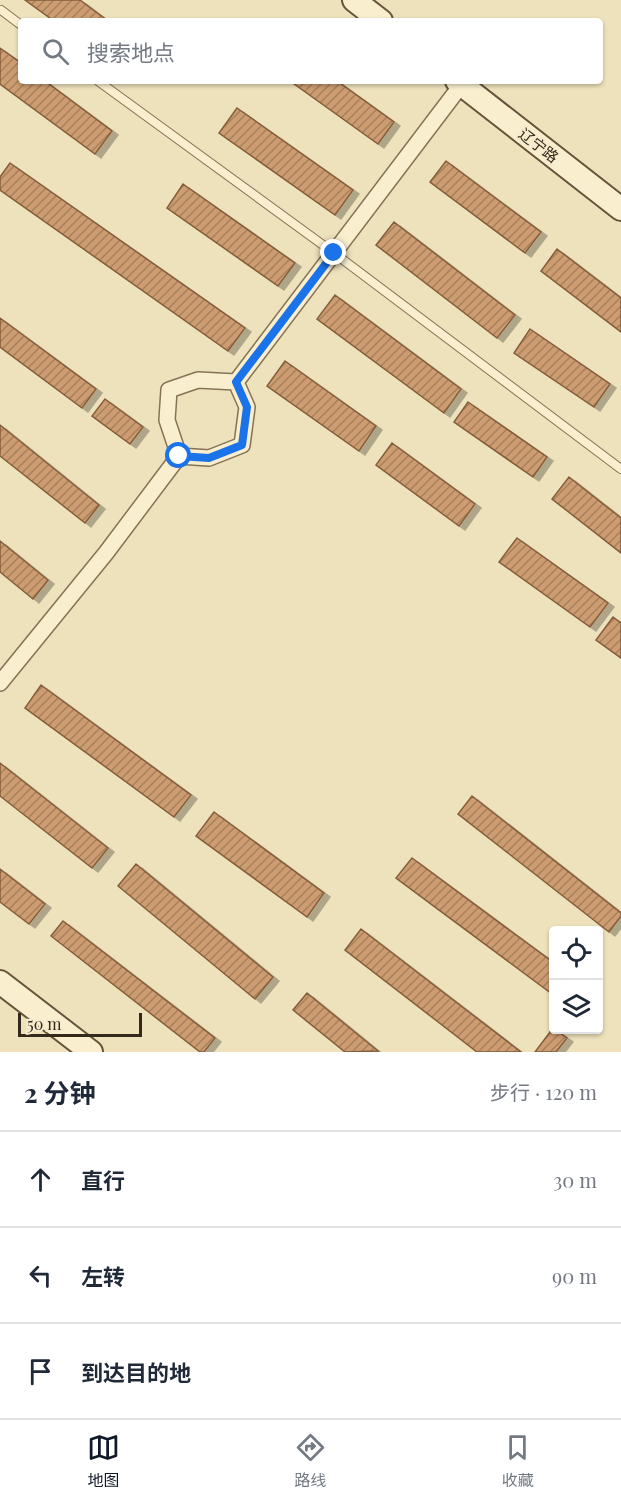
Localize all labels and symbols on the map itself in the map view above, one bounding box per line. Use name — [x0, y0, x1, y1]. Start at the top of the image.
street label: 辽宁路 — [515, 123, 563, 167]
route end — [320, 239, 346, 265]
route start — [165, 442, 191, 468]
scale bar — [18, 1010, 142, 1038]

